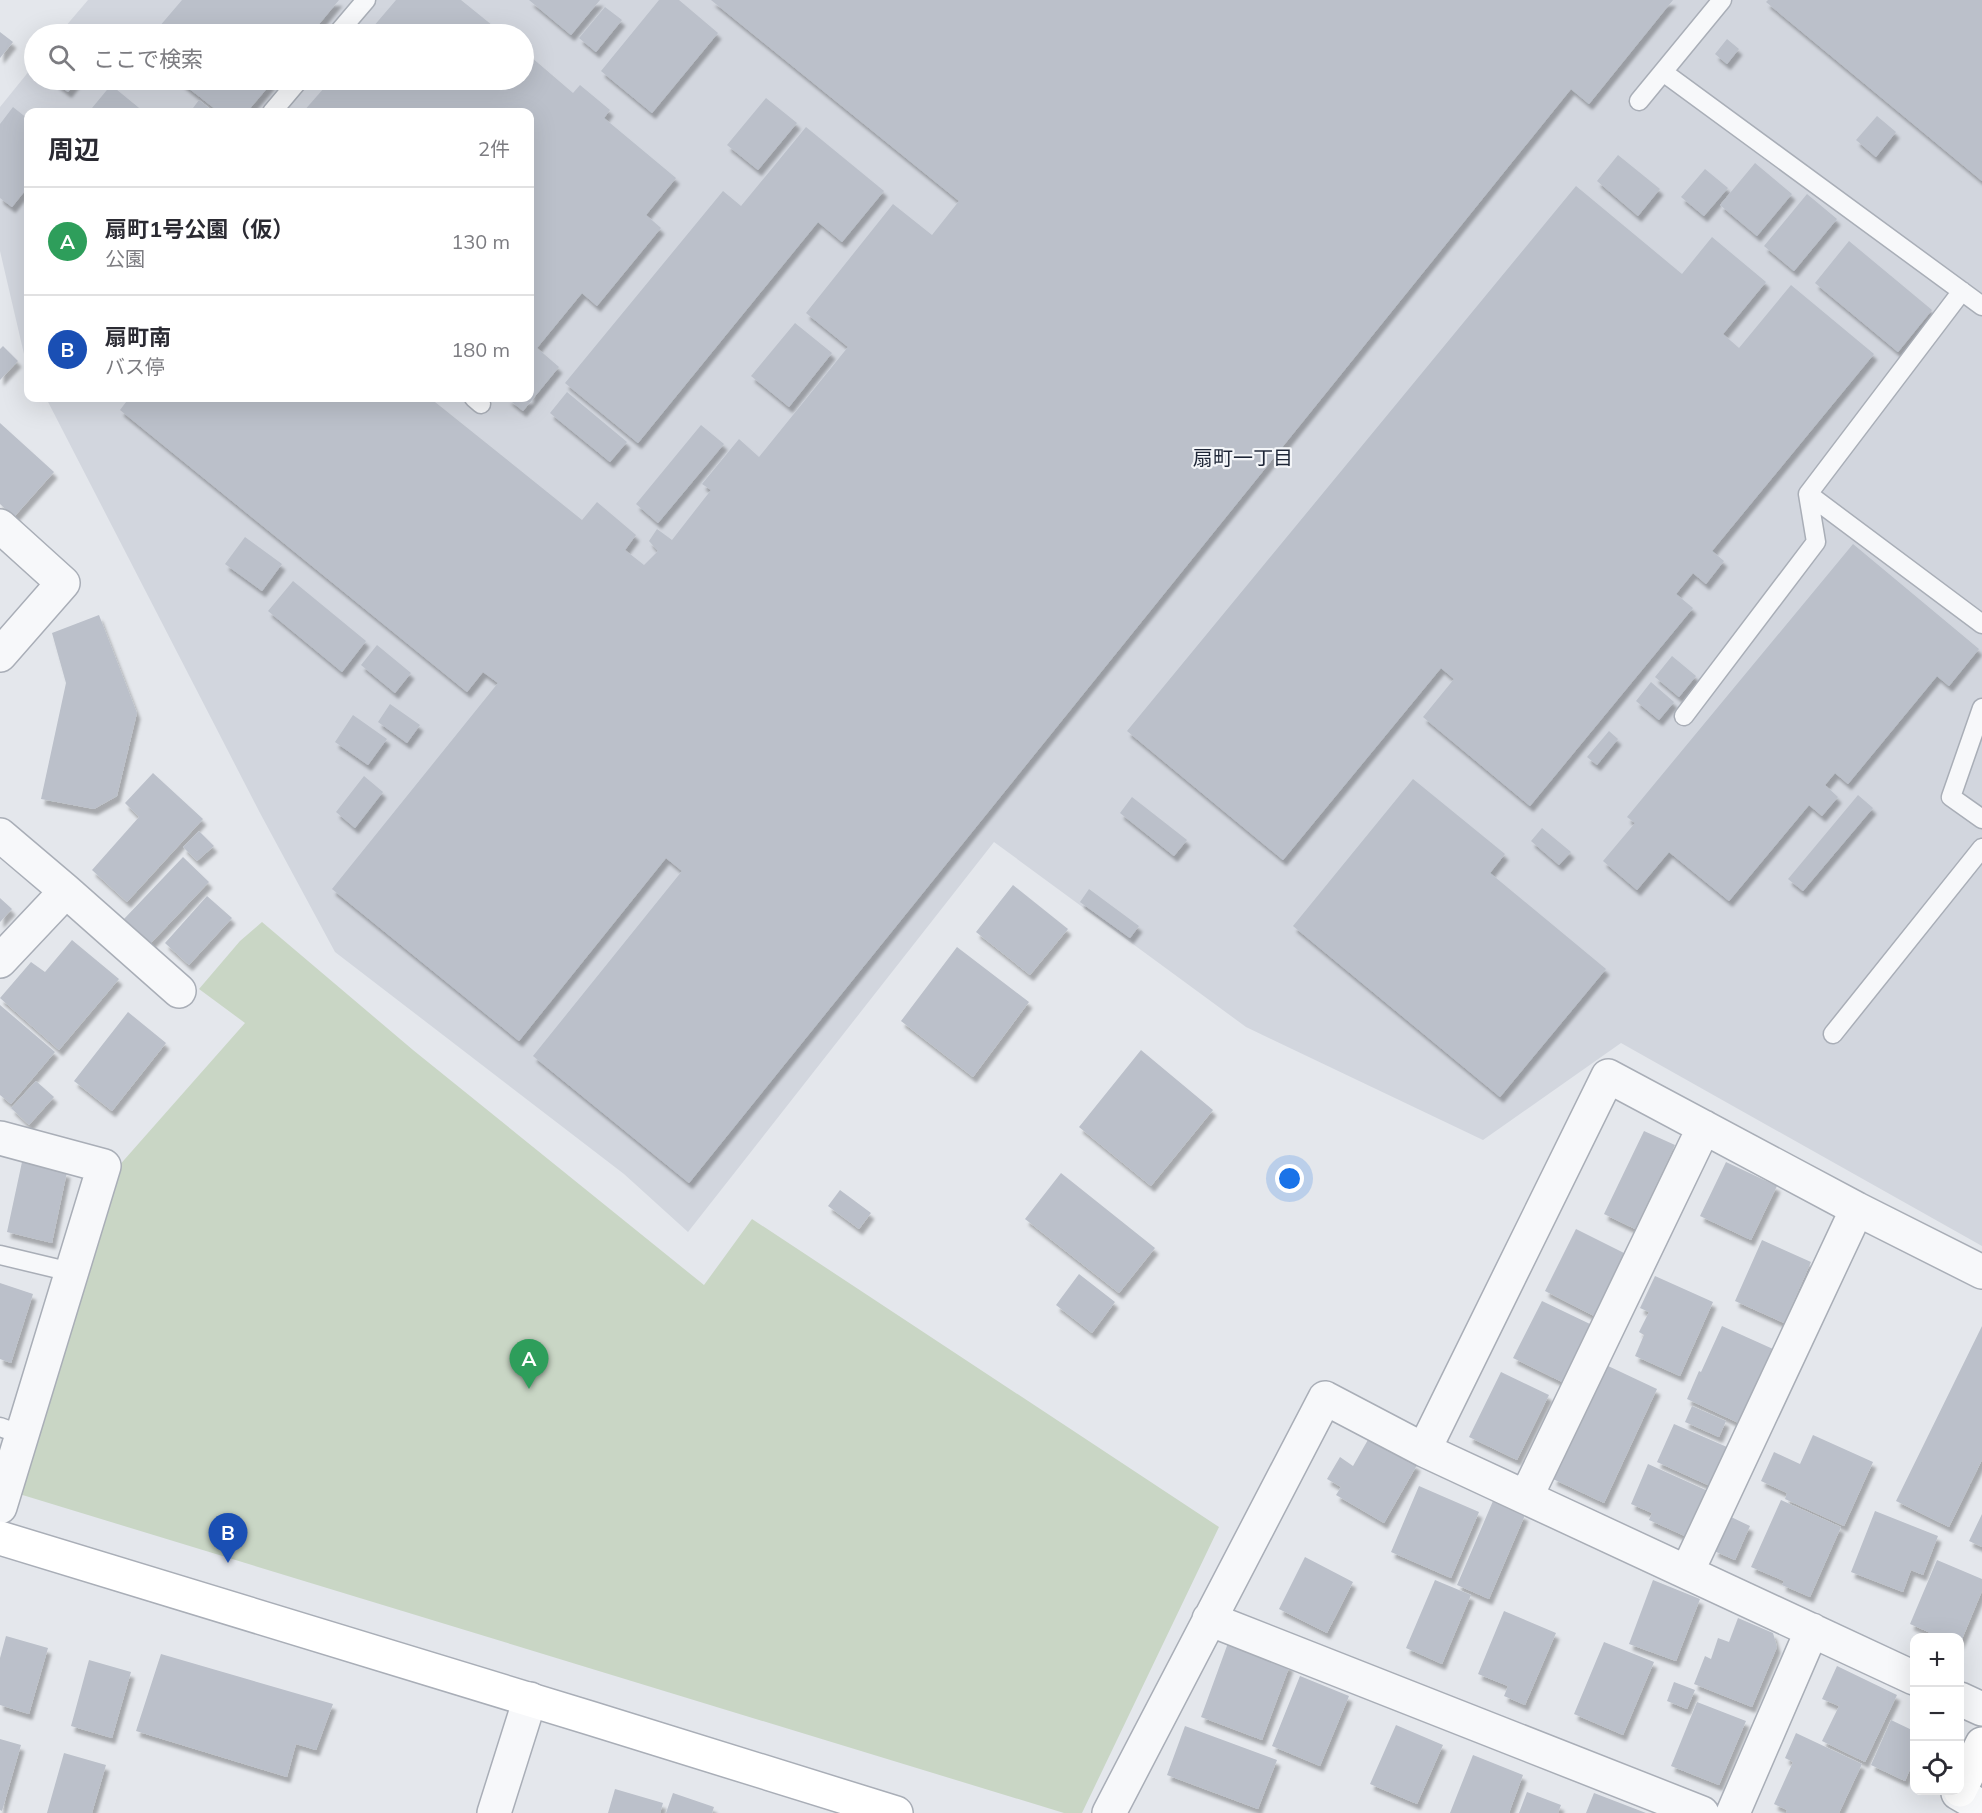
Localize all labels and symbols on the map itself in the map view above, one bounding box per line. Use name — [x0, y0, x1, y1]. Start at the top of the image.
district label: 扇町一丁目 — [1193, 445, 1293, 470]
your location — [1275, 1164, 1304, 1193]
pin: A — [510, 1340, 548, 1389]
pin: B — [208, 1514, 248, 1563]

